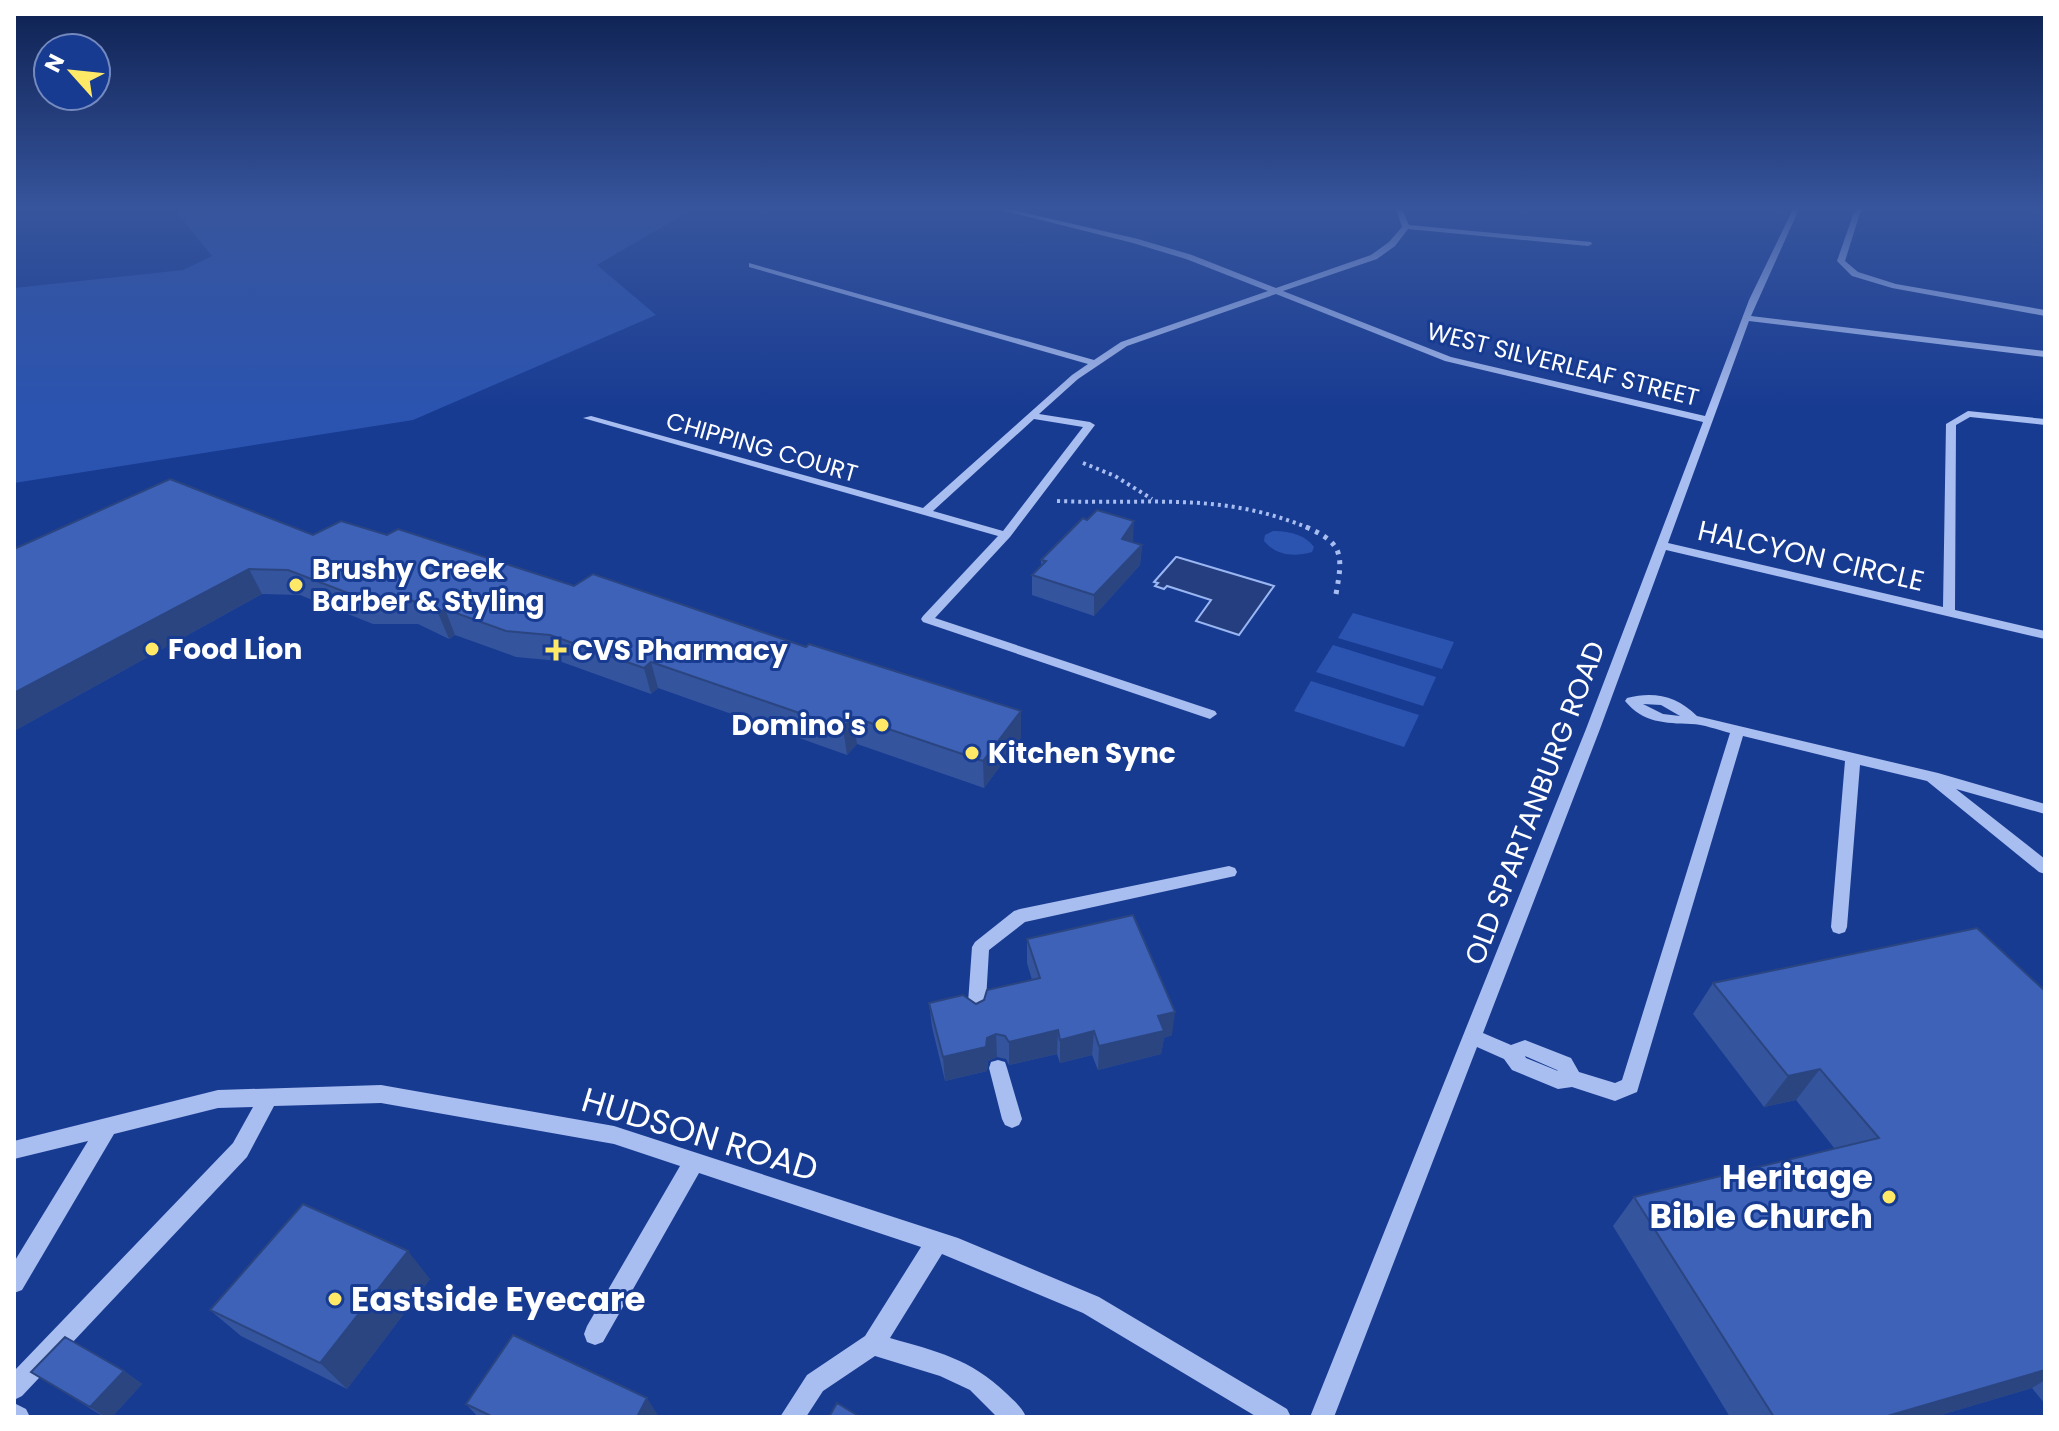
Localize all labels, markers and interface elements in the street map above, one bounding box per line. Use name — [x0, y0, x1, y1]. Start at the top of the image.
north arrow — [32, 32, 112, 112]
text: N — [37, 49, 72, 78]
street label: WEST SILVERLEAF STREET — [1423, 314, 1703, 414]
street label: CHIPPING COURT — [662, 404, 862, 490]
street label: HALCYON CIRCLE — [1694, 511, 1928, 601]
place label: Brushy Creek Barber & Styling — [312, 550, 545, 621]
marker: Brushy Creek Barber & Styling — [287, 576, 305, 594]
place label: Food Lion — [168, 630, 302, 669]
place label: CVS Pharmacy — [572, 631, 788, 670]
street label: OLD SPARTANBURG ROAD — [1455, 636, 1615, 970]
marker: Food Lion — [143, 640, 161, 658]
marker: CVS Pharmacy — [547, 641, 565, 659]
place label: Domino's — [731, 706, 866, 745]
marker: Domino's — [873, 716, 891, 734]
place label: Kitchen Sync — [988, 734, 1176, 773]
marker: Kitchen Sync — [963, 744, 981, 762]
street label: HUDSON ROAD — [576, 1075, 824, 1193]
place label: Heritage Bible Church — [1650, 1153, 1873, 1240]
marker: Heritage Bible Church — [1880, 1188, 1898, 1206]
place label: Eastside Eyecare — [351, 1275, 645, 1323]
marker: Eastside Eyecare — [326, 1290, 344, 1308]

